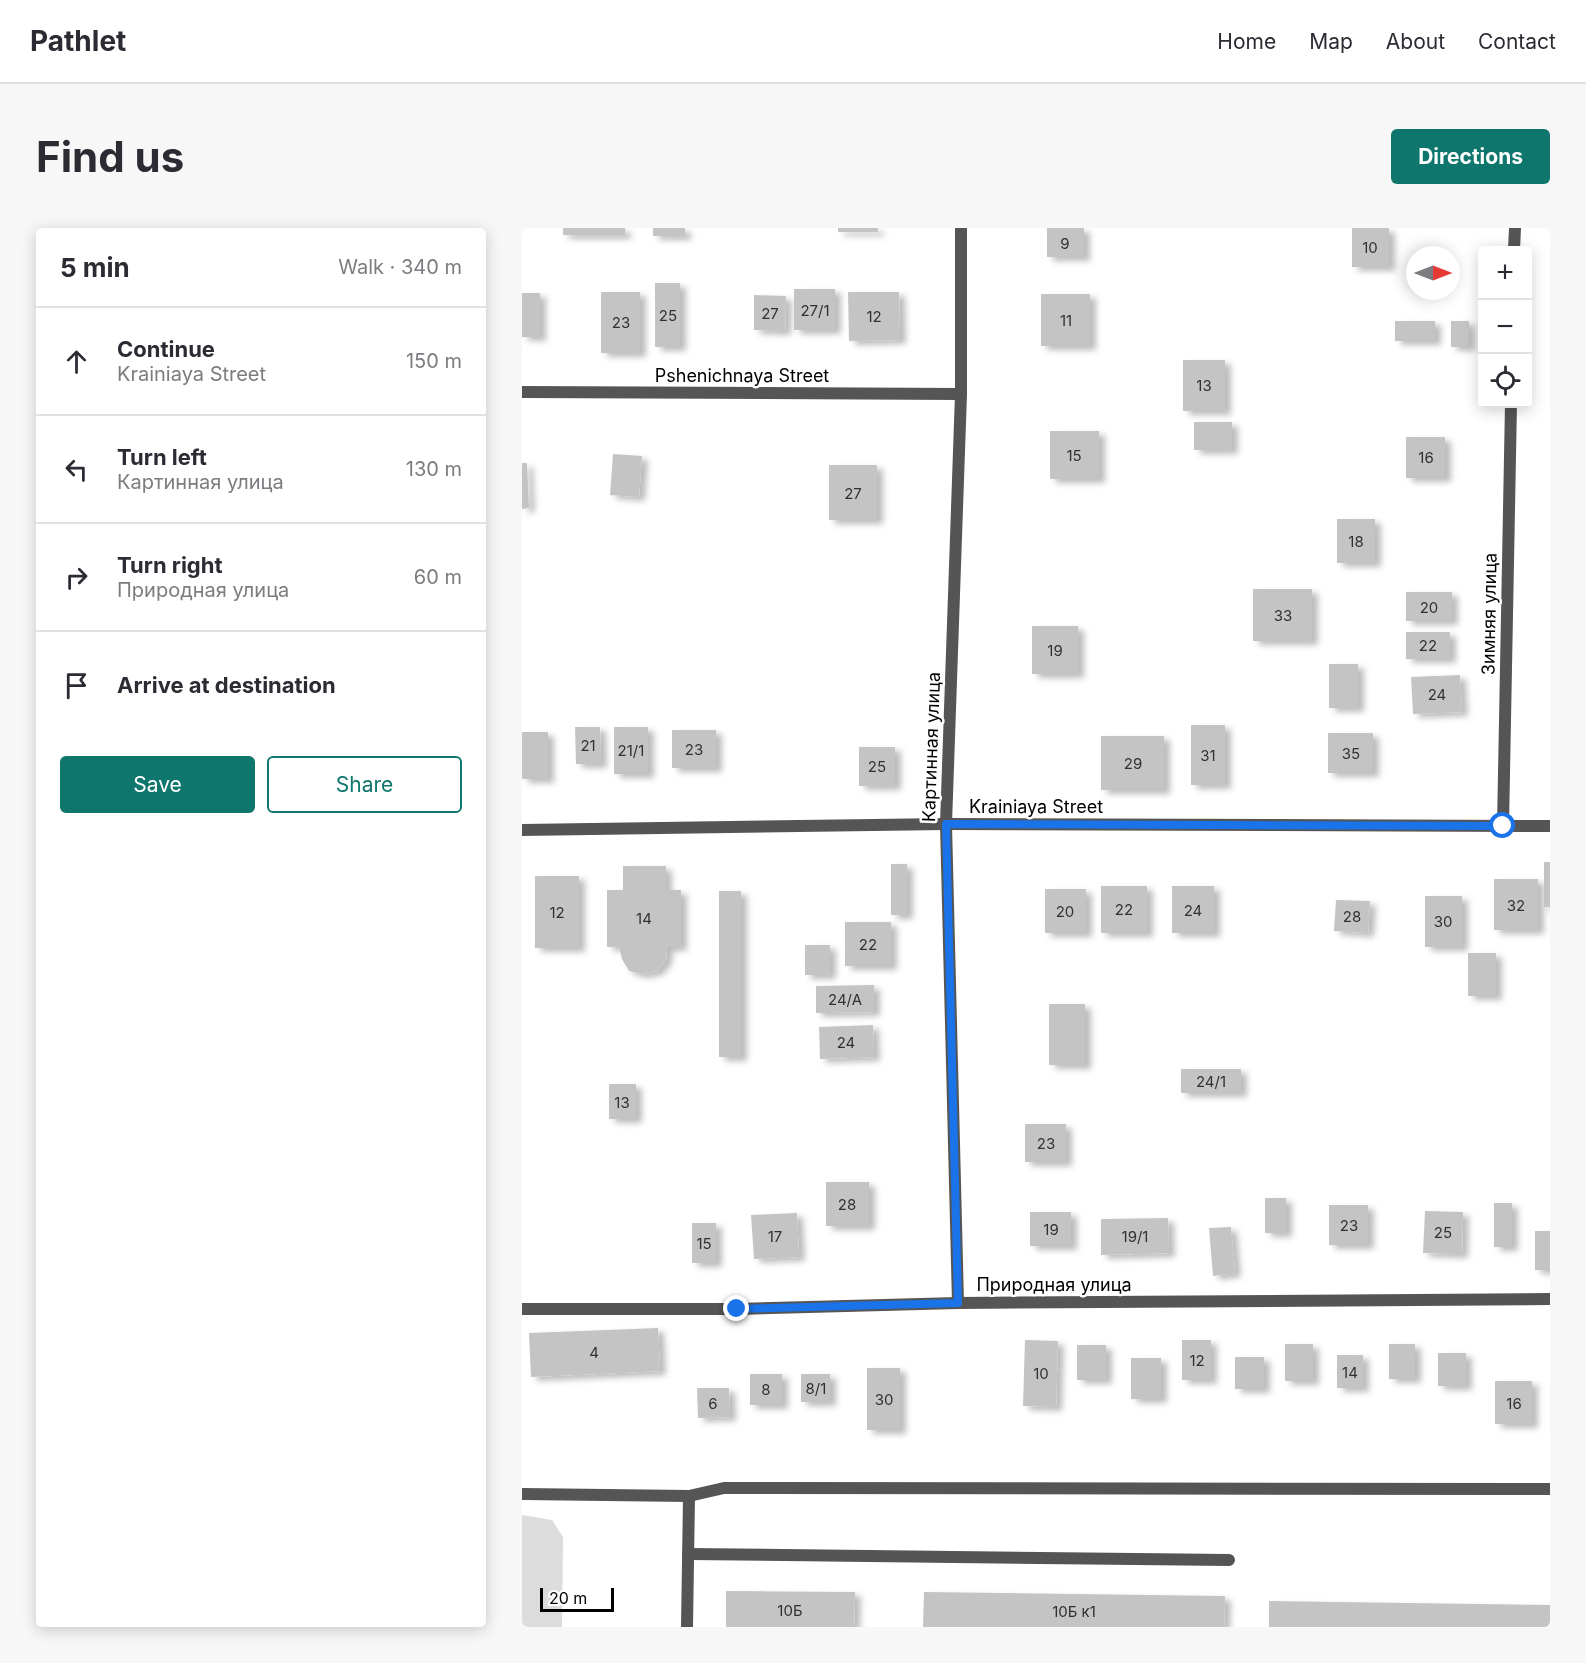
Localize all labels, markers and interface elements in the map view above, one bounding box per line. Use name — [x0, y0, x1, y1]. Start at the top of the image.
text: Pathlet — [30, 24, 126, 58]
text: Home — [1217, 29, 1276, 54]
text: Map — [1309, 29, 1353, 54]
text: About — [1386, 29, 1445, 54]
text: Contact — [1478, 29, 1556, 54]
button: Directions — [1391, 129, 1550, 184]
text: Find us — [36, 131, 184, 182]
house number: 9 — [1060, 234, 1070, 253]
house number: 10 — [1362, 238, 1378, 257]
north arrow — [1406, 246, 1460, 300]
map controls — [1478, 246, 1532, 408]
button: + — [1478, 246, 1532, 300]
text: 5 min — [60, 252, 130, 283]
text: Walk · 340 m — [338, 255, 462, 279]
button: − — [1478, 300, 1532, 354]
house number: 27/1 — [800, 301, 830, 320]
house number: 27 — [761, 304, 779, 323]
house number: 25 — [659, 306, 677, 325]
house number: 12 — [866, 307, 882, 326]
house number: 11 — [1060, 311, 1072, 330]
house number: 23 — [612, 313, 630, 332]
text: Continue — [117, 336, 215, 362]
icon: ahead — [60, 345, 93, 378]
text: 150 m — [406, 349, 462, 373]
button: locate — [1478, 354, 1532, 408]
text: Krainiaya Street — [117, 362, 266, 386]
street label: Pshenichnaya Street — [655, 365, 829, 386]
house number: 13 — [1196, 376, 1212, 395]
text: Turn left — [117, 444, 207, 470]
house number: 15 — [1066, 446, 1082, 465]
house number: 16 — [1418, 448, 1434, 467]
icon: left — [60, 453, 93, 486]
text: 130 m — [406, 457, 462, 481]
text: Картинная улица — [117, 470, 284, 494]
house number: 27 — [844, 484, 862, 503]
house number: 18 — [1348, 532, 1364, 551]
text: Turn right — [117, 552, 223, 578]
street label: Зимняя улица — [1477, 553, 1501, 675]
icon: right — [60, 561, 93, 594]
text: 60 m — [414, 565, 462, 589]
text: Природная улица — [117, 578, 289, 602]
house number: 20 — [1420, 598, 1438, 617]
house number: 33 — [1274, 606, 1292, 625]
house number: 22 — [1419, 636, 1437, 655]
house number: 19 — [1047, 641, 1063, 660]
icon: arrive — [60, 669, 93, 702]
text: Arrive at destination — [117, 672, 336, 698]
street label: Картинная улица — [918, 672, 944, 822]
house number: 24 — [1428, 685, 1446, 704]
house number: 21 — [580, 736, 596, 755]
house number: 23 — [685, 740, 703, 759]
house number: 21/1 — [618, 741, 644, 760]
house number: 35 — [1342, 744, 1360, 763]
house number: 31 — [1200, 746, 1216, 765]
house number: 29 — [1124, 754, 1142, 773]
button: Save — [60, 756, 255, 813]
button: Share — [267, 756, 462, 813]
house number: 25 — [868, 757, 886, 776]
street label: Krainiaya Street — [969, 796, 1103, 817]
route start — [1489, 812, 1515, 838]
house number: 32 — [1507, 896, 1525, 915]
house number: 22 — [1115, 900, 1133, 919]
house number: 24 — [1184, 901, 1202, 920]
house number: 20 — [1056, 902, 1074, 921]
house number: 12 — [549, 903, 565, 922]
house number: 28 — [1343, 907, 1361, 926]
house number: 14 — [636, 909, 652, 928]
house number: 30 — [1434, 912, 1452, 931]
house number: 22 — [859, 935, 877, 954]
house number: 24/А — [828, 990, 862, 1009]
house number: 24 — [837, 1033, 855, 1052]
house number: 24/1 — [1196, 1072, 1226, 1091]
house number: 13 — [614, 1093, 630, 1112]
house number: 23 — [1037, 1134, 1055, 1153]
house number: 28 — [838, 1195, 856, 1214]
house number: 23 — [1340, 1216, 1358, 1235]
house number: 19 — [1043, 1220, 1059, 1239]
house number: 25 — [1434, 1223, 1452, 1242]
house number: 17 — [768, 1227, 782, 1246]
house number: 19/1 — [1122, 1227, 1148, 1246]
house number: 15 — [696, 1234, 712, 1253]
street label: Природная улица — [976, 1274, 1132, 1295]
route end — [723, 1295, 749, 1321]
house number: 4 — [589, 1343, 599, 1362]
house number: 12 — [1189, 1351, 1205, 1370]
house number: 14 — [1342, 1363, 1358, 1382]
house number: 10 — [1033, 1364, 1049, 1383]
house number: 8/1 — [806, 1379, 826, 1398]
house number: 8 — [761, 1380, 771, 1399]
house number: 30 — [875, 1390, 893, 1409]
house number: 6 — [708, 1394, 718, 1413]
house number: 16 — [1506, 1394, 1522, 1413]
scale bar — [540, 1585, 614, 1612]
text: 20 m — [549, 1588, 587, 1608]
house number: 10Б — [777, 1601, 803, 1620]
house number: 10Б к1 — [1052, 1602, 1096, 1621]

